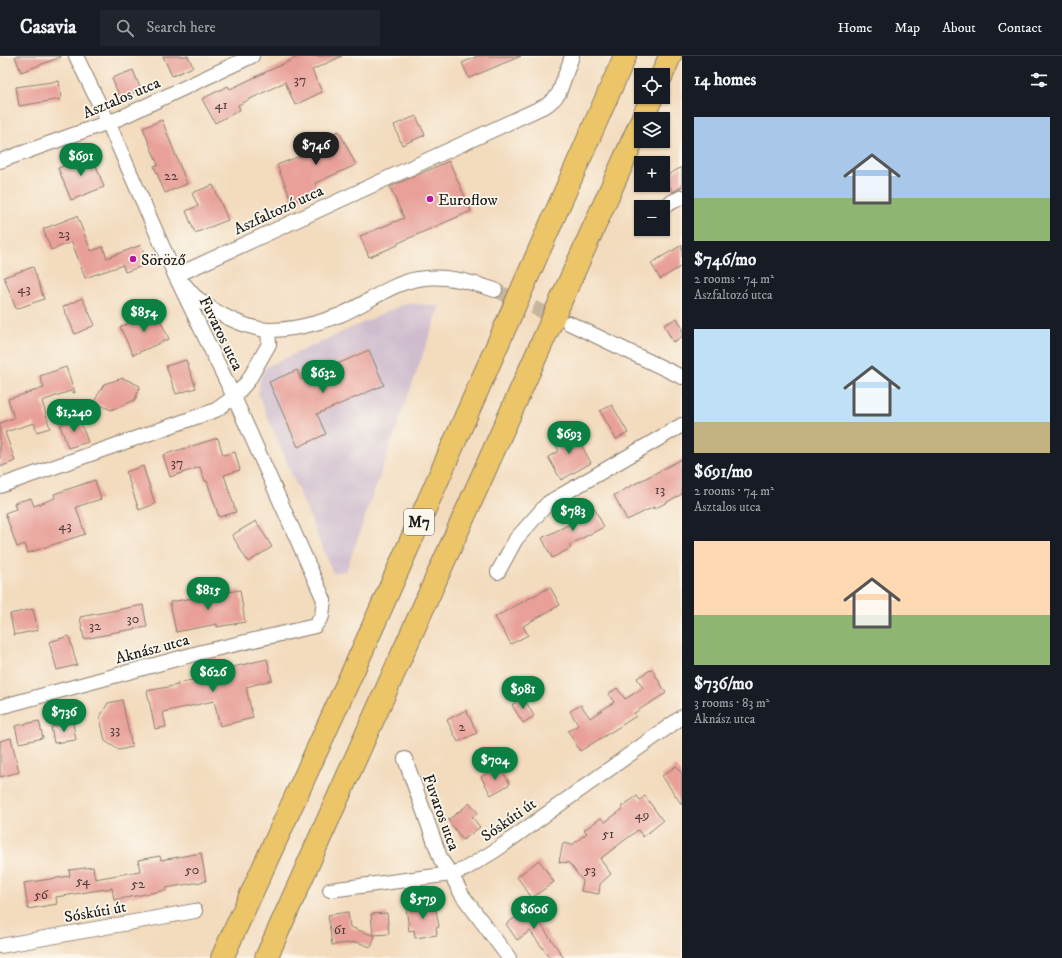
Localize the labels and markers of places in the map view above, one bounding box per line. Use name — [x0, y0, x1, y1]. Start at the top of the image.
pin: $746 — [292, 132, 340, 166]
pin: $691 — [57, 143, 105, 177]
place label: Euroflow — [438, 190, 499, 210]
marker: Euroflow — [425, 194, 435, 204]
place label: Söröző — [141, 250, 186, 270]
marker: Söröző — [128, 254, 138, 264]
pin: $854 — [120, 299, 168, 333]
pin: $632 — [299, 360, 347, 394]
pin: $1,240 — [41, 399, 107, 433]
pin: $693 — [545, 421, 593, 455]
pin: $783 — [549, 498, 597, 532]
pin: $815 — [184, 577, 232, 611]
pin: $626 — [189, 659, 237, 693]
pin: $981 — [499, 676, 547, 710]
pin: $736 — [40, 699, 88, 733]
pin: $704 — [471, 747, 519, 781]
pin: $579 — [399, 886, 447, 920]
pin: $606 — [510, 896, 558, 930]

